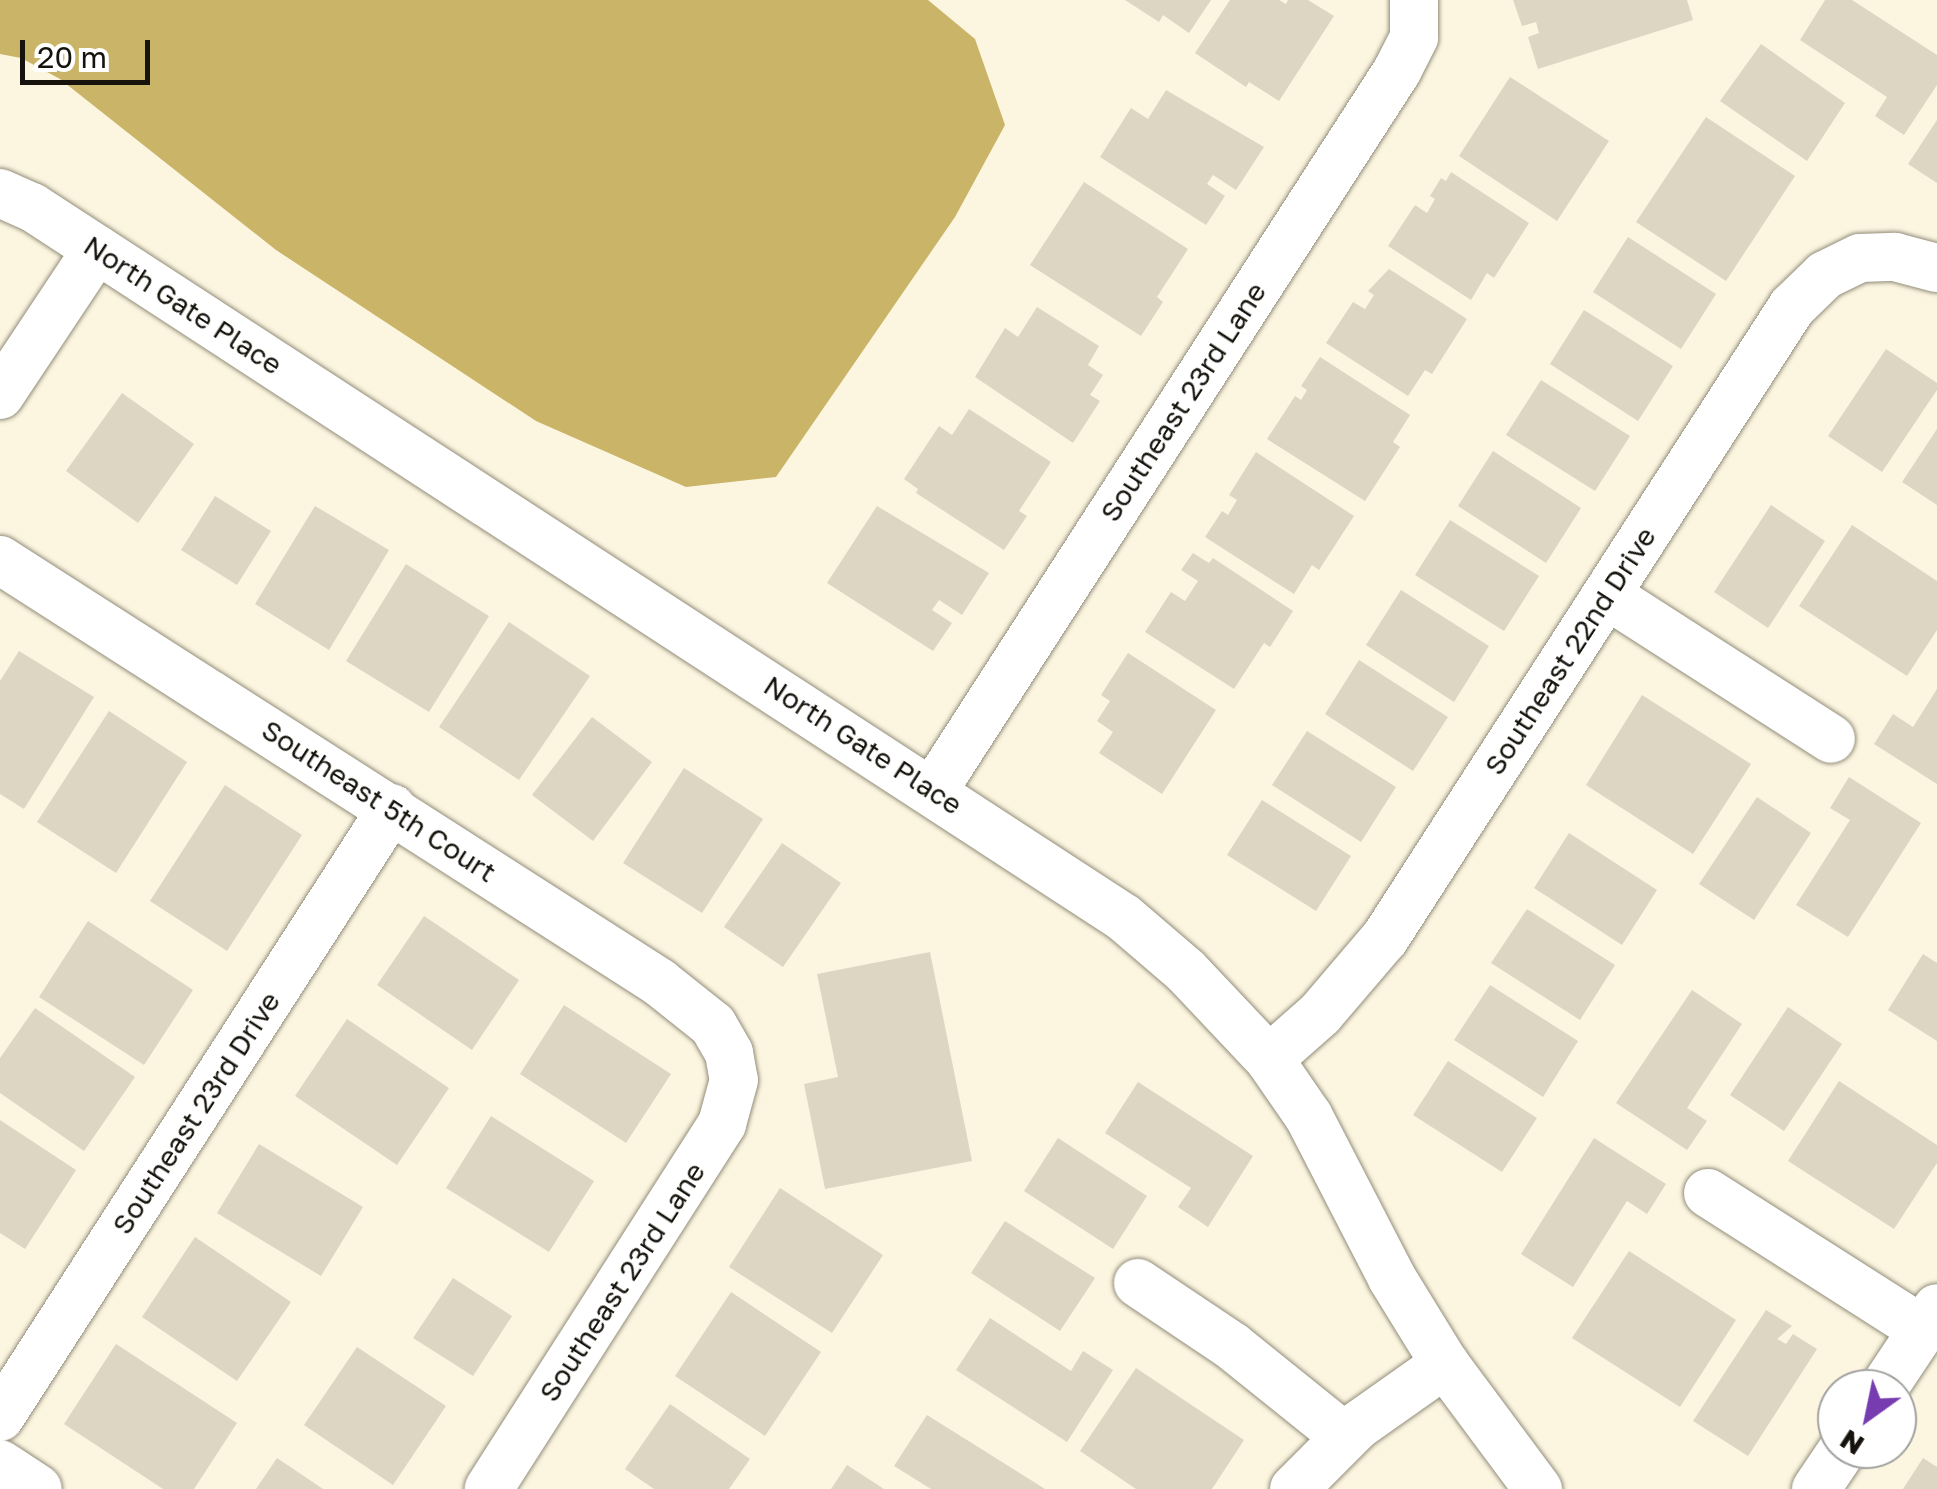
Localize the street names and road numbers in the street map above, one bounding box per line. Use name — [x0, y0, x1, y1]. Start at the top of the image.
street label: North Gate Place — [78, 228, 288, 382]
street label: Southeast 23rd Lane — [1093, 276, 1273, 528]
street label: Southeast 22nd Drive — [1477, 521, 1663, 781]
street label: North Gate Place — [758, 668, 968, 822]
street label: Southeast 5th Court — [256, 713, 502, 889]
street label: Southeast 23rd Drive — [105, 986, 287, 1240]
street label: Southeast 23rd Lane — [532, 1156, 712, 1408]

